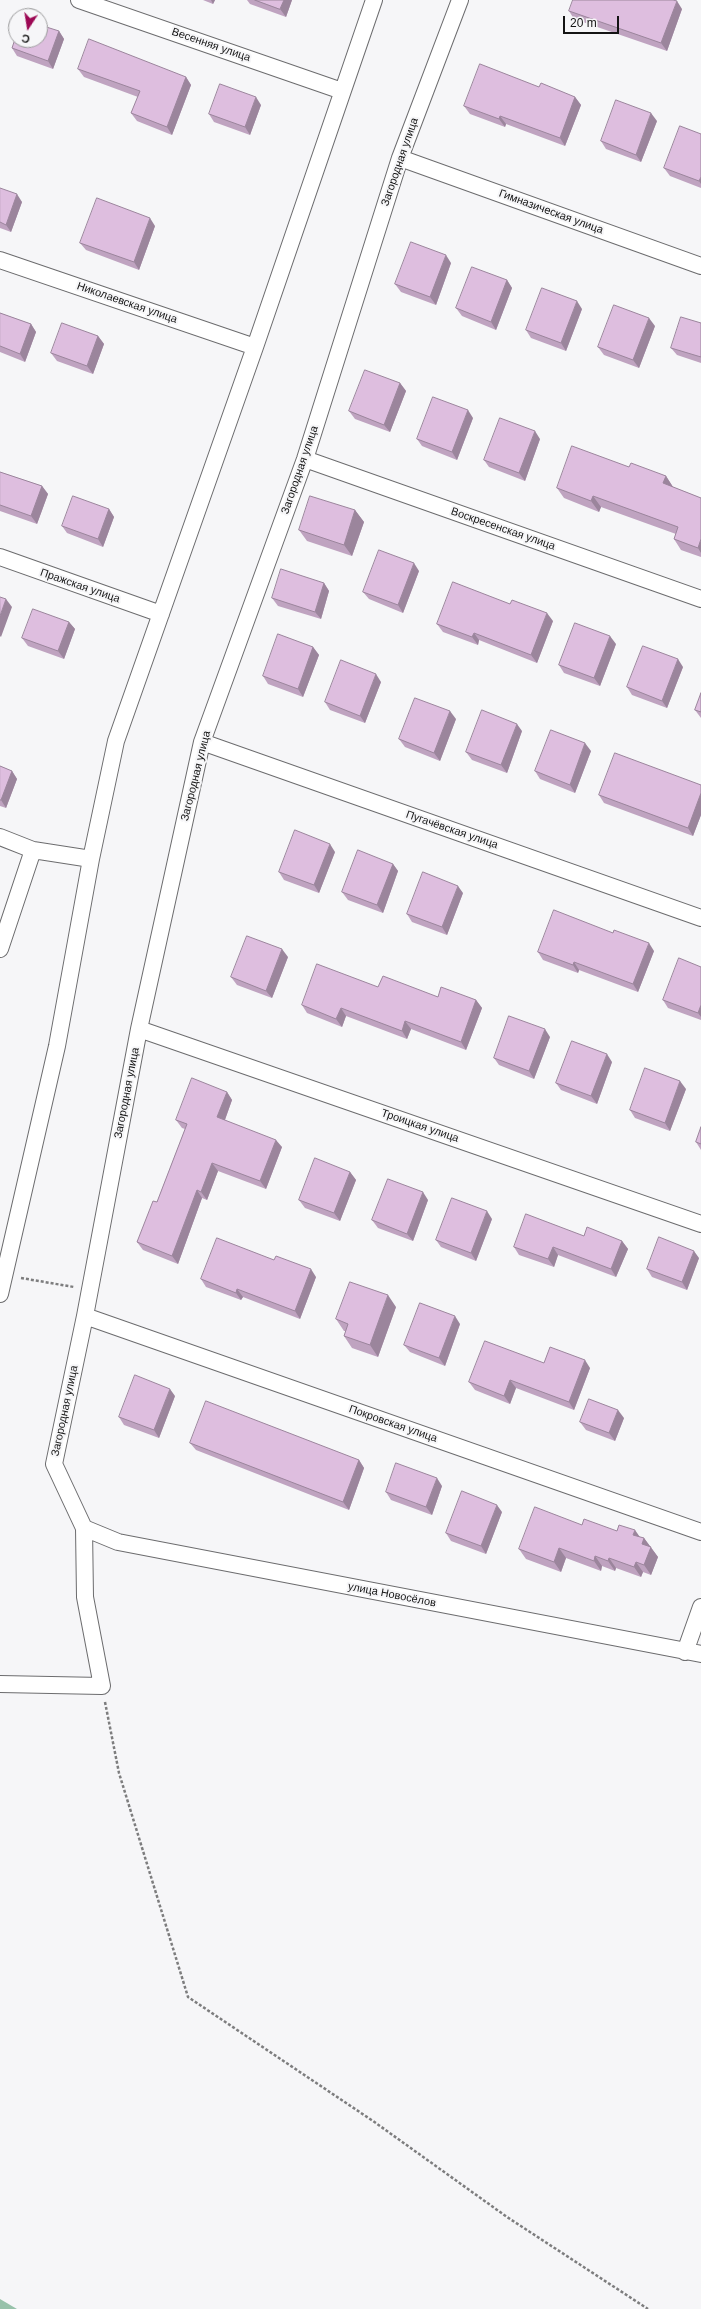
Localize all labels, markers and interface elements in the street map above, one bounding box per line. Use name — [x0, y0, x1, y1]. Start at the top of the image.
north arrow — [8, 8, 48, 48]
scale bar — [565, 8, 621, 34]
text: 20 m — [570, 16, 597, 30]
street label: Весенняя улица — [170, 25, 252, 65]
text: С — [21, 32, 31, 45]
street label: Загородная улица — [379, 116, 421, 208]
street label: Гимназическая улица — [497, 187, 605, 237]
street label: Николаевская улица — [75, 280, 179, 326]
street label: Загородная улица — [279, 424, 321, 516]
street label: Воскресенская улица — [449, 505, 557, 553]
street label: Пражская улица — [38, 566, 122, 606]
street label: Загородная улица — [178, 730, 214, 822]
street label: Пугачёвская улица — [404, 808, 500, 852]
street label: Загородная улица — [112, 1046, 142, 1140]
street label: Троицкая улица — [379, 1107, 461, 1145]
street label: Загородная улица — [49, 1364, 81, 1458]
street label: Покровская улица — [347, 1403, 439, 1445]
street label: улица Новосёлов — [347, 1580, 437, 1610]

